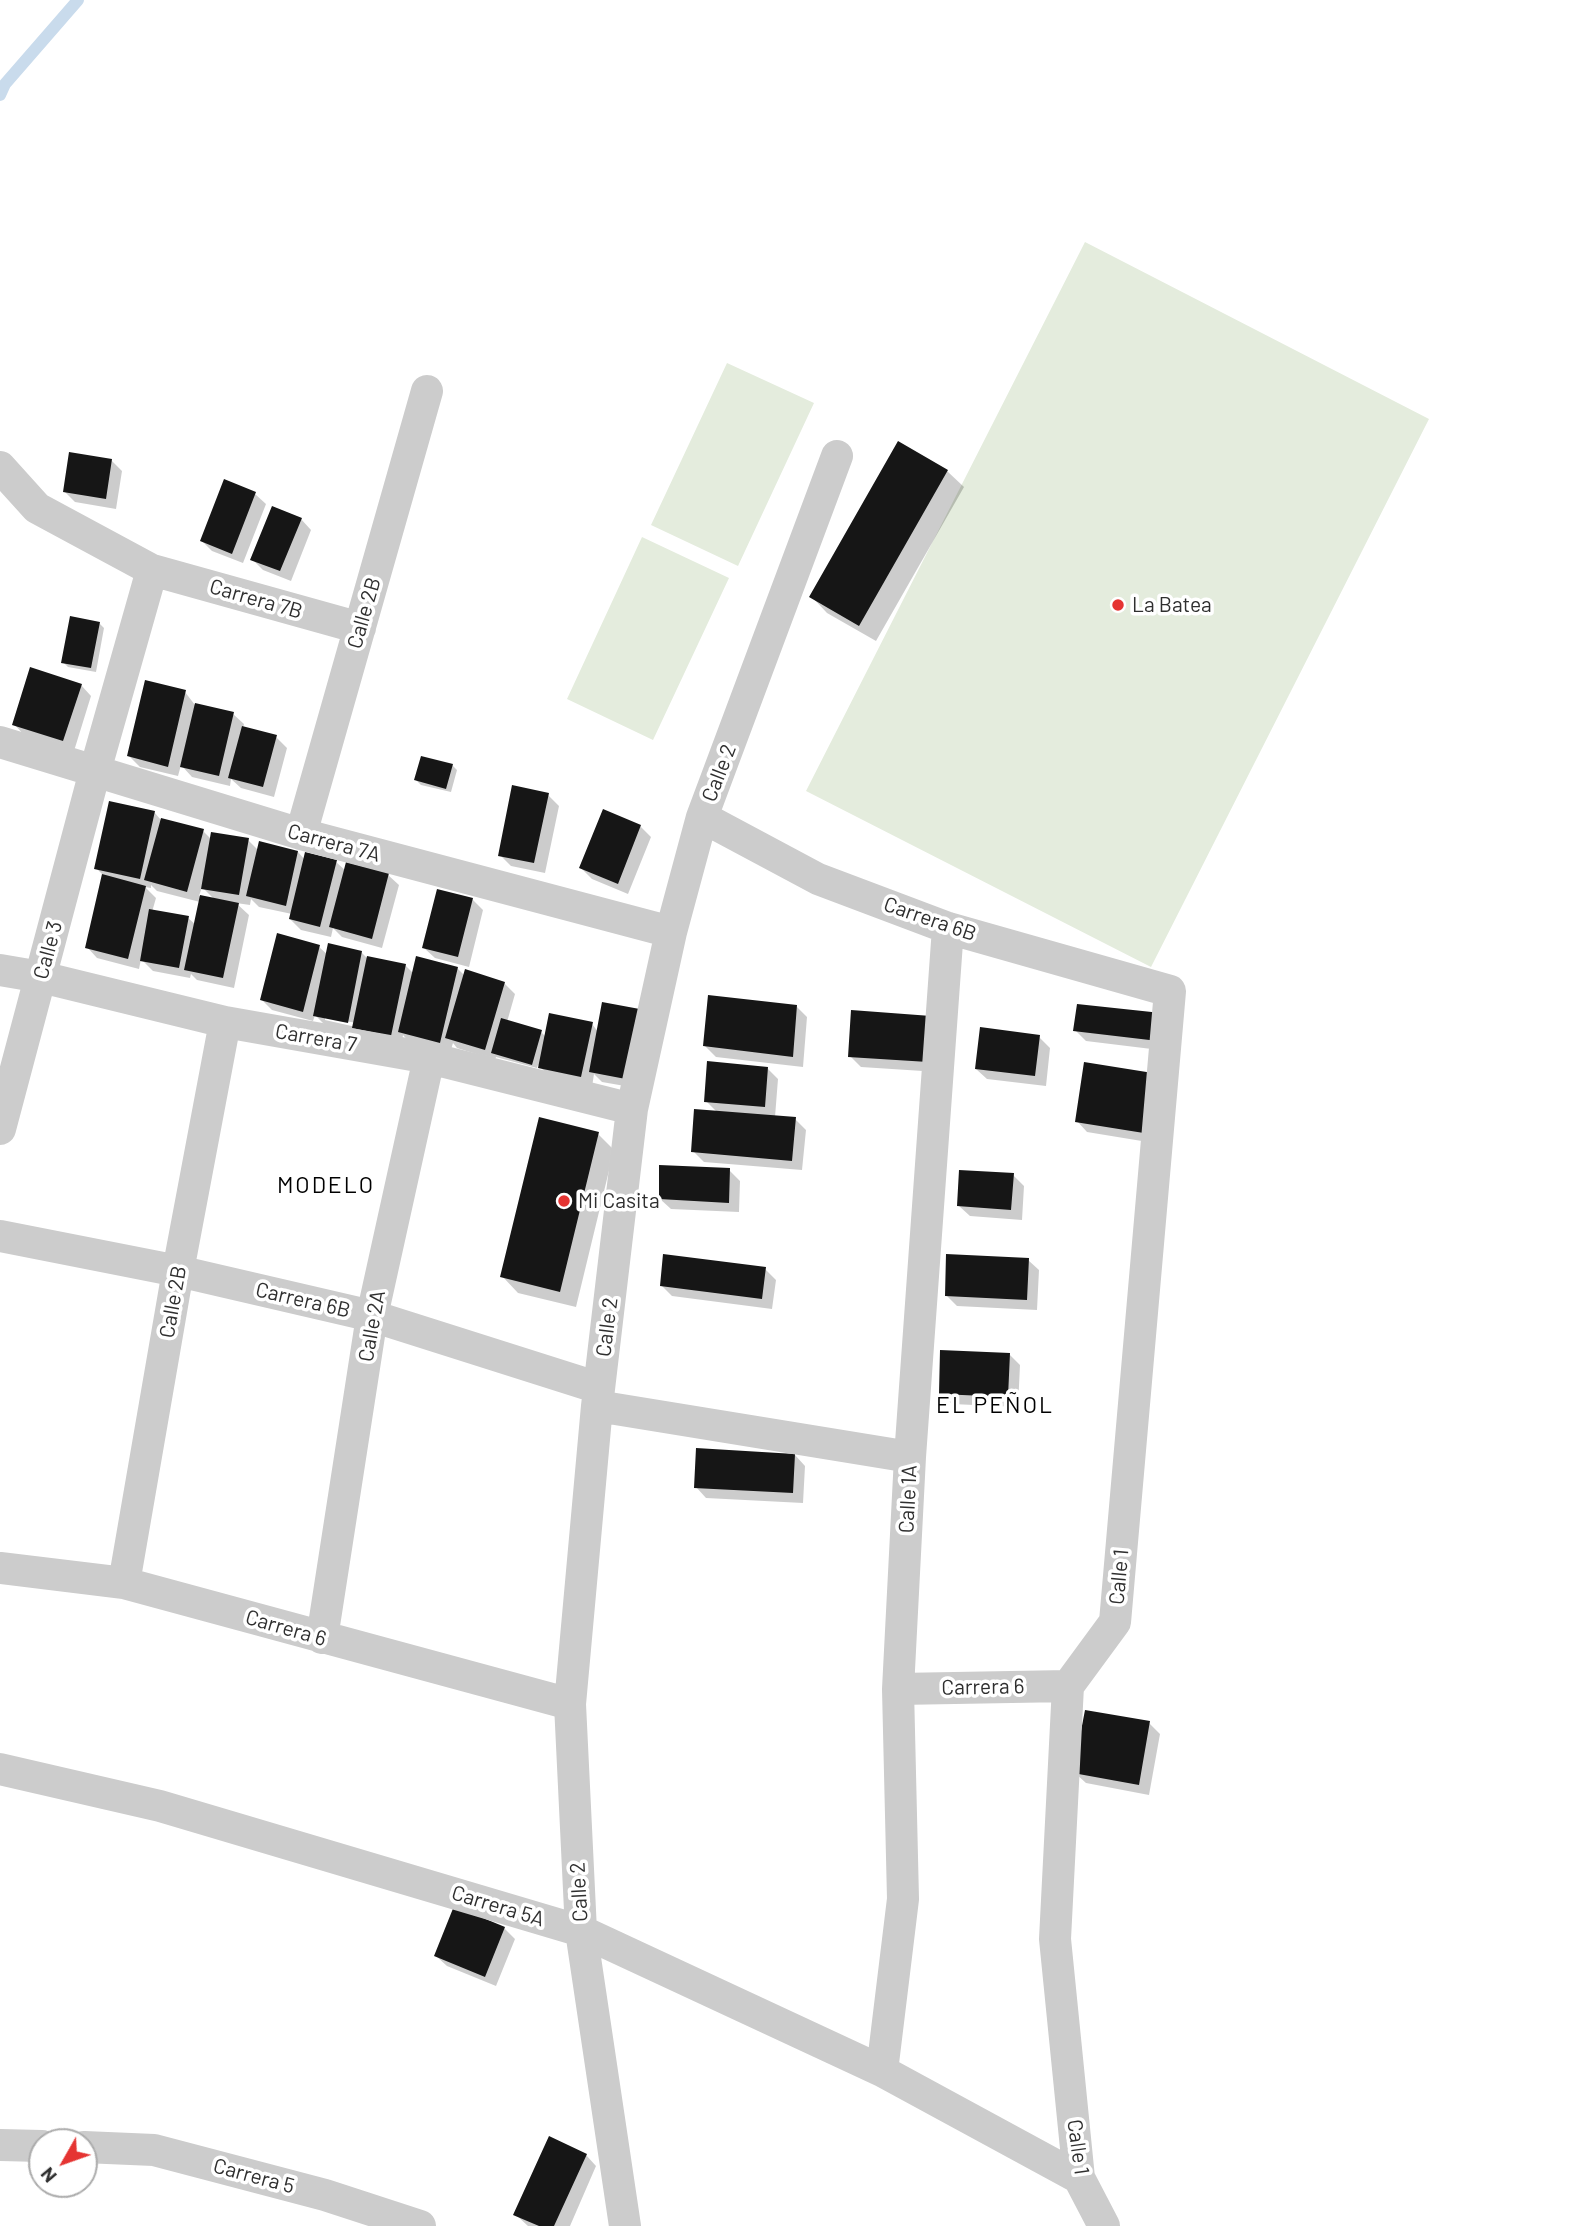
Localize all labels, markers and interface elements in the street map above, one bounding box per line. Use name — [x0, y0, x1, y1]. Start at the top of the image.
street label: Carrera 7B — [207, 574, 305, 624]
street label: Calle 2B — [342, 575, 386, 651]
place label: La Batea — [1132, 592, 1212, 618]
marker: La Batea — [1110, 597, 1126, 613]
street label: Calle 2 — [697, 741, 741, 805]
street label: Carrera 7A — [285, 819, 383, 867]
street label: Carrera 6B — [880, 891, 980, 947]
street label: Calle 3 — [28, 918, 68, 982]
street label: Carrera 7 — [273, 1018, 359, 1058]
district label: MODELO — [278, 1171, 374, 1199]
place label: Mi Casita — [578, 1188, 660, 1214]
marker: Mi Casita — [556, 1193, 572, 1209]
street label: Calle 2B — [154, 1264, 192, 1340]
street label: Carrera 6B — [253, 1277, 353, 1323]
street label: Calle 2A — [353, 1288, 391, 1364]
street label: Calle 2 — [591, 1296, 623, 1358]
district label: EL PEÑOL — [937, 1391, 1053, 1419]
street label: Calle 1A — [894, 1464, 922, 1534]
street label: Calle 1 — [1104, 1548, 1134, 1606]
street label: Carrera 6 — [243, 1604, 329, 1652]
street label: Carrera 6 — [941, 1674, 1025, 1700]
street label: Calle 2 — [565, 1862, 593, 1922]
street label: Carrera 5A — [449, 1880, 547, 1932]
street label: Calle 1 — [1062, 2118, 1094, 2176]
north arrow — [28, 2128, 98, 2198]
street label: Carrera 5 — [211, 2153, 297, 2199]
text: N — [35, 2163, 61, 2188]

